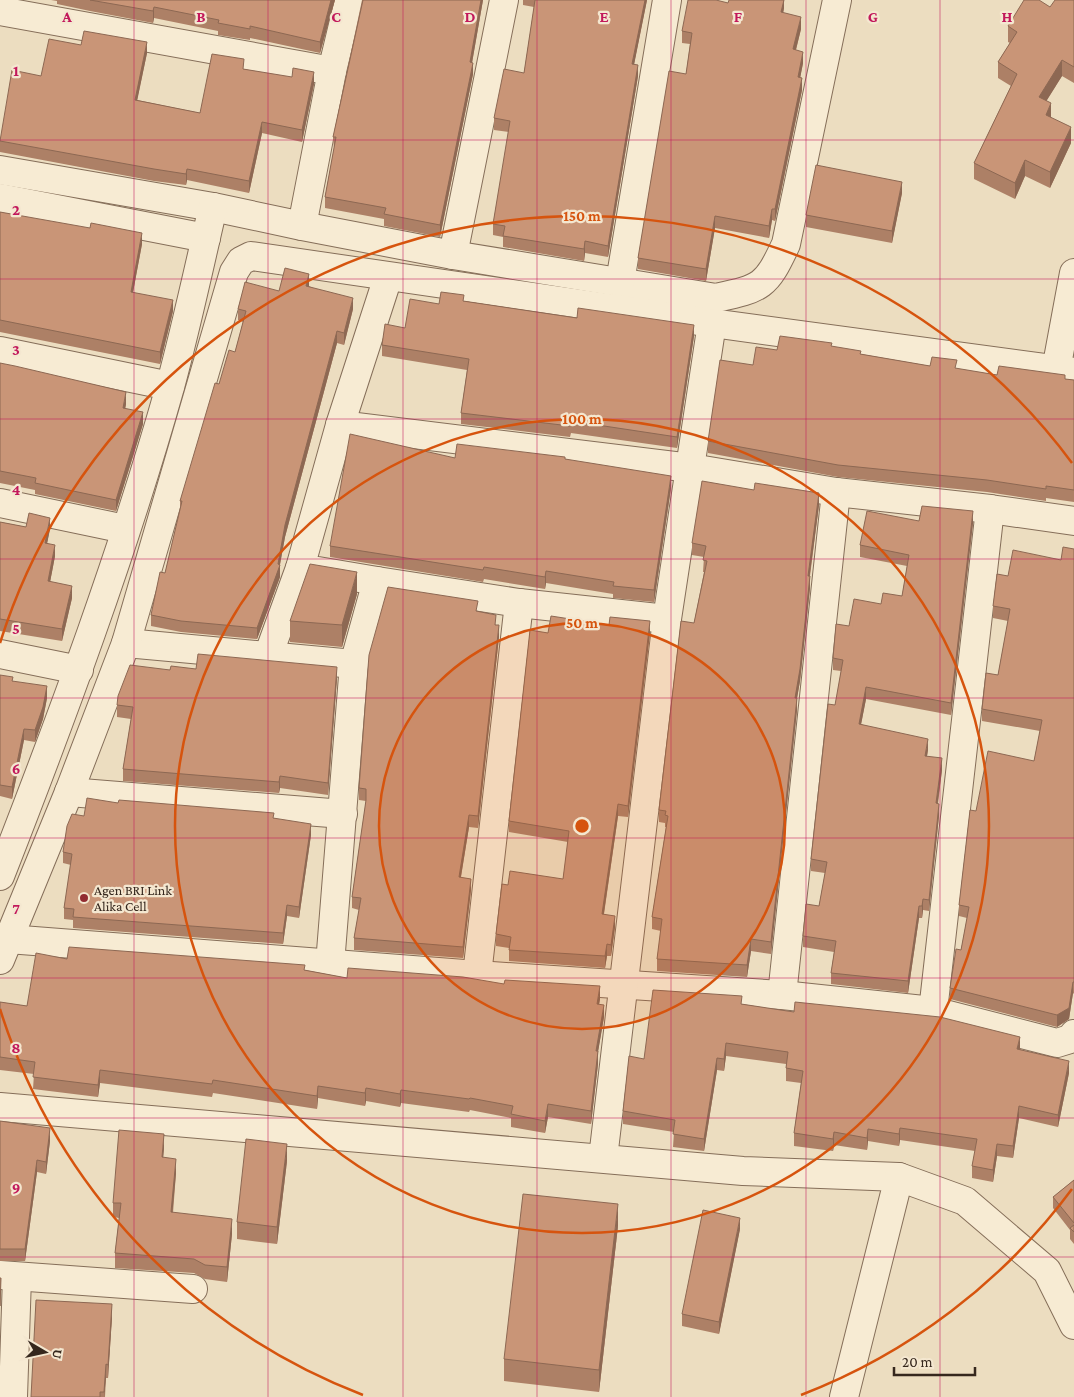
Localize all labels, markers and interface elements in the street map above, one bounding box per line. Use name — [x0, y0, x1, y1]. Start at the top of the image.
text: A — [61, 8, 72, 25]
text: B — [196, 8, 206, 25]
text: C — [331, 8, 341, 25]
text: D — [464, 8, 476, 25]
text: E — [599, 8, 609, 25]
text: F — [734, 8, 743, 25]
text: G — [868, 8, 878, 25]
text: H — [1002, 8, 1013, 25]
text: 1 — [13, 62, 19, 79]
text: 2 — [12, 201, 20, 218]
text: 150 m — [563, 208, 601, 224]
text: 3 — [12, 341, 20, 358]
text: 100 m — [562, 411, 602, 427]
text: 4 — [12, 481, 21, 498]
text: 50 m — [566, 615, 598, 631]
text: 5 — [12, 620, 20, 637]
text: 6 — [12, 760, 20, 777]
centre of rings — [573, 817, 591, 835]
place label: Agen BRI Link Alika Cell — [94, 882, 172, 914]
marker: Agen BRI Link Alika Cell — [78, 892, 90, 904]
text: 7 — [12, 900, 20, 917]
text: 8 — [11, 1039, 21, 1056]
text: 9 — [12, 1179, 20, 1196]
north arrow — [20, 1327, 70, 1377]
scale bar — [894, 1344, 975, 1376]
text: U — [49, 1348, 66, 1360]
text: 20 m — [902, 1354, 933, 1370]

